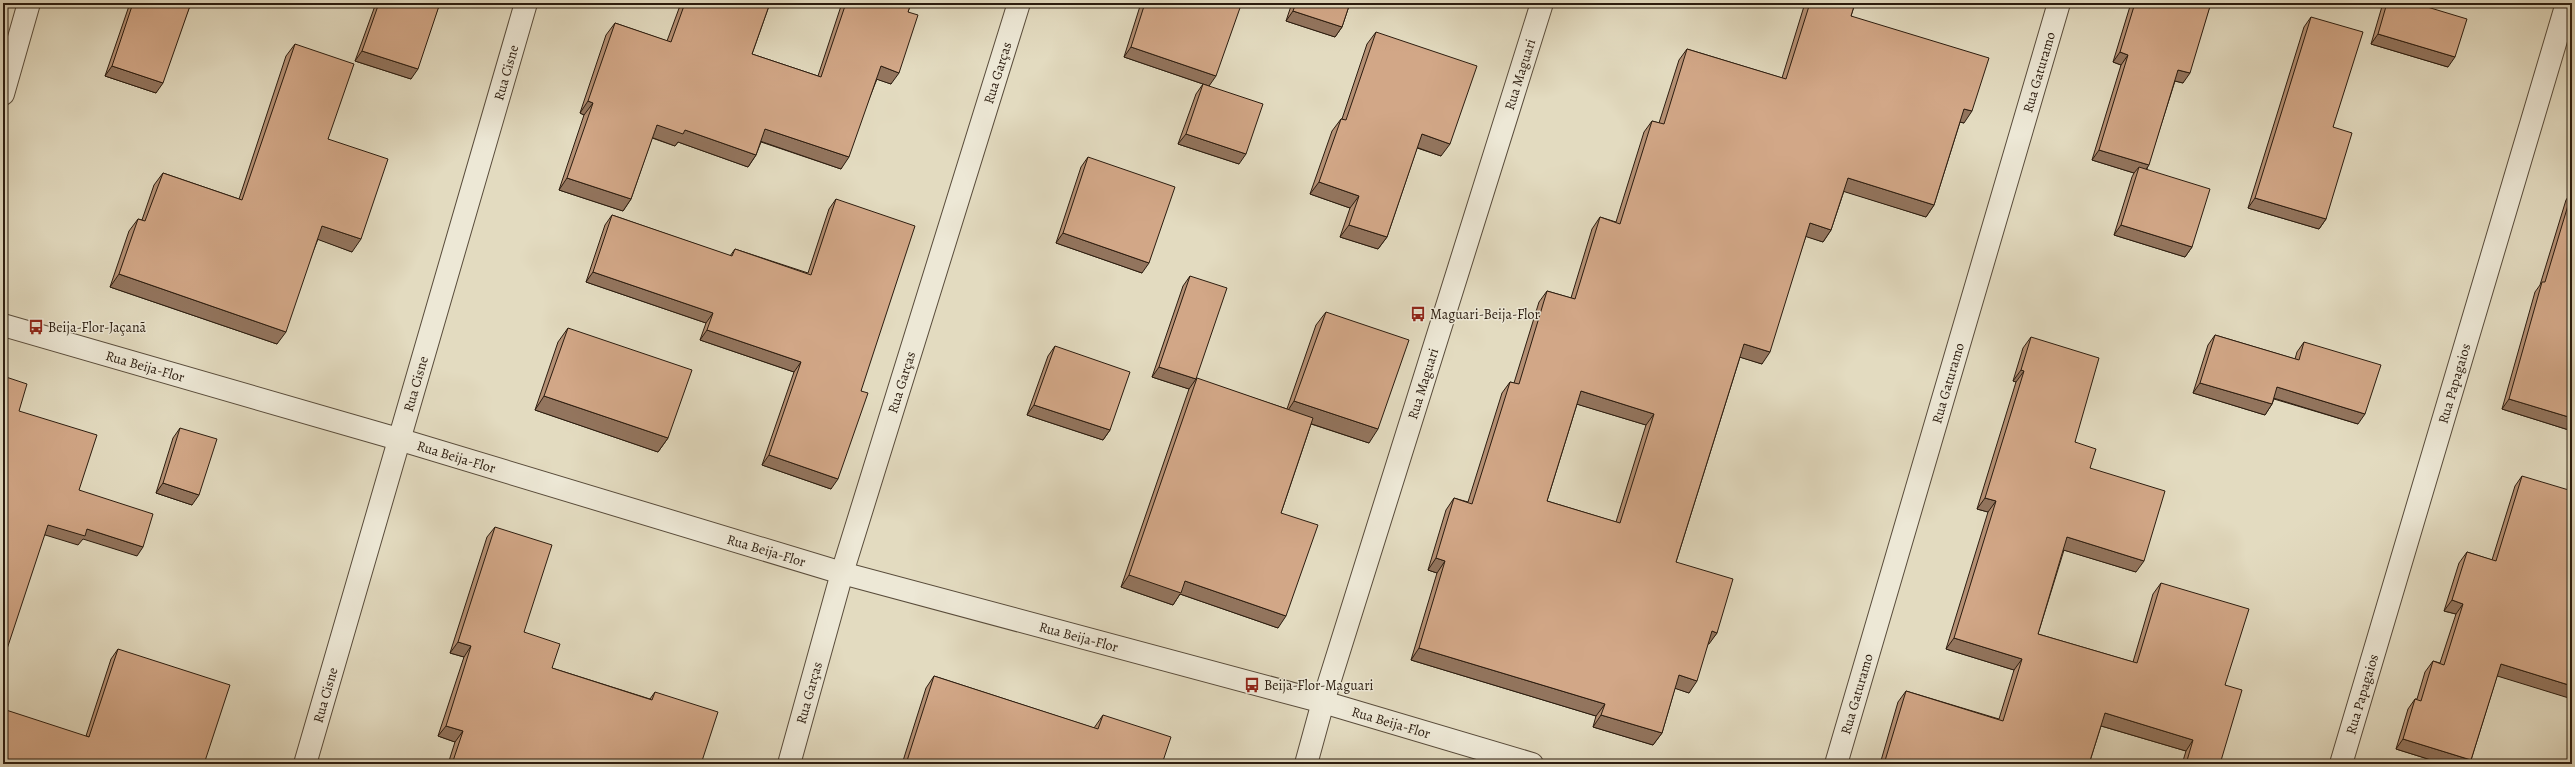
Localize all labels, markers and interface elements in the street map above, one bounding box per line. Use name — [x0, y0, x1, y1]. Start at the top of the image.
street label: Rua Gaturamo — [2018, 29, 2060, 115]
street label: Rua Maguari — [1500, 36, 1540, 112]
street label: Rua Garças — [979, 39, 1016, 106]
street label: Rua Cisne — [489, 43, 523, 103]
bus stop icon: Maguari-Beija-Flor — [1409, 305, 1427, 323]
place label: Maguari-Beija-Flor — [1430, 305, 1540, 324]
bus stop icon: Beija-Flor-Jaçanã — [27, 318, 45, 336]
place label: Beija-Flor-Jaçanã — [48, 318, 147, 337]
street label: Rua Gaturamo — [1927, 340, 1968, 426]
street label: Rua Papagaios — [2433, 341, 2475, 426]
street label: Rua Maguari — [1403, 345, 1443, 422]
street label: Rua Beija-Flor — [103, 346, 188, 387]
street label: Rua Garças — [883, 349, 920, 416]
street label: Rua Cisne — [398, 354, 433, 414]
street label: Rua Beija-Flor — [415, 436, 499, 478]
street label: Rua Beija-Flor — [725, 529, 809, 571]
street label: Rua Beija-Flor — [1037, 617, 1121, 656]
street label: Rua Gaturamo — [1836, 651, 1877, 737]
street label: Rua Papagaios — [2341, 652, 2383, 736]
street label: Rua Garças — [791, 659, 826, 726]
street label: Rua Cisne — [308, 665, 342, 725]
bus stop icon: Beija-Flor-Maguari — [1243, 676, 1261, 694]
place label: Beija-Flor-Maguari — [1264, 676, 1374, 695]
street label: Rua Beija-Flor — [1349, 702, 1433, 743]

